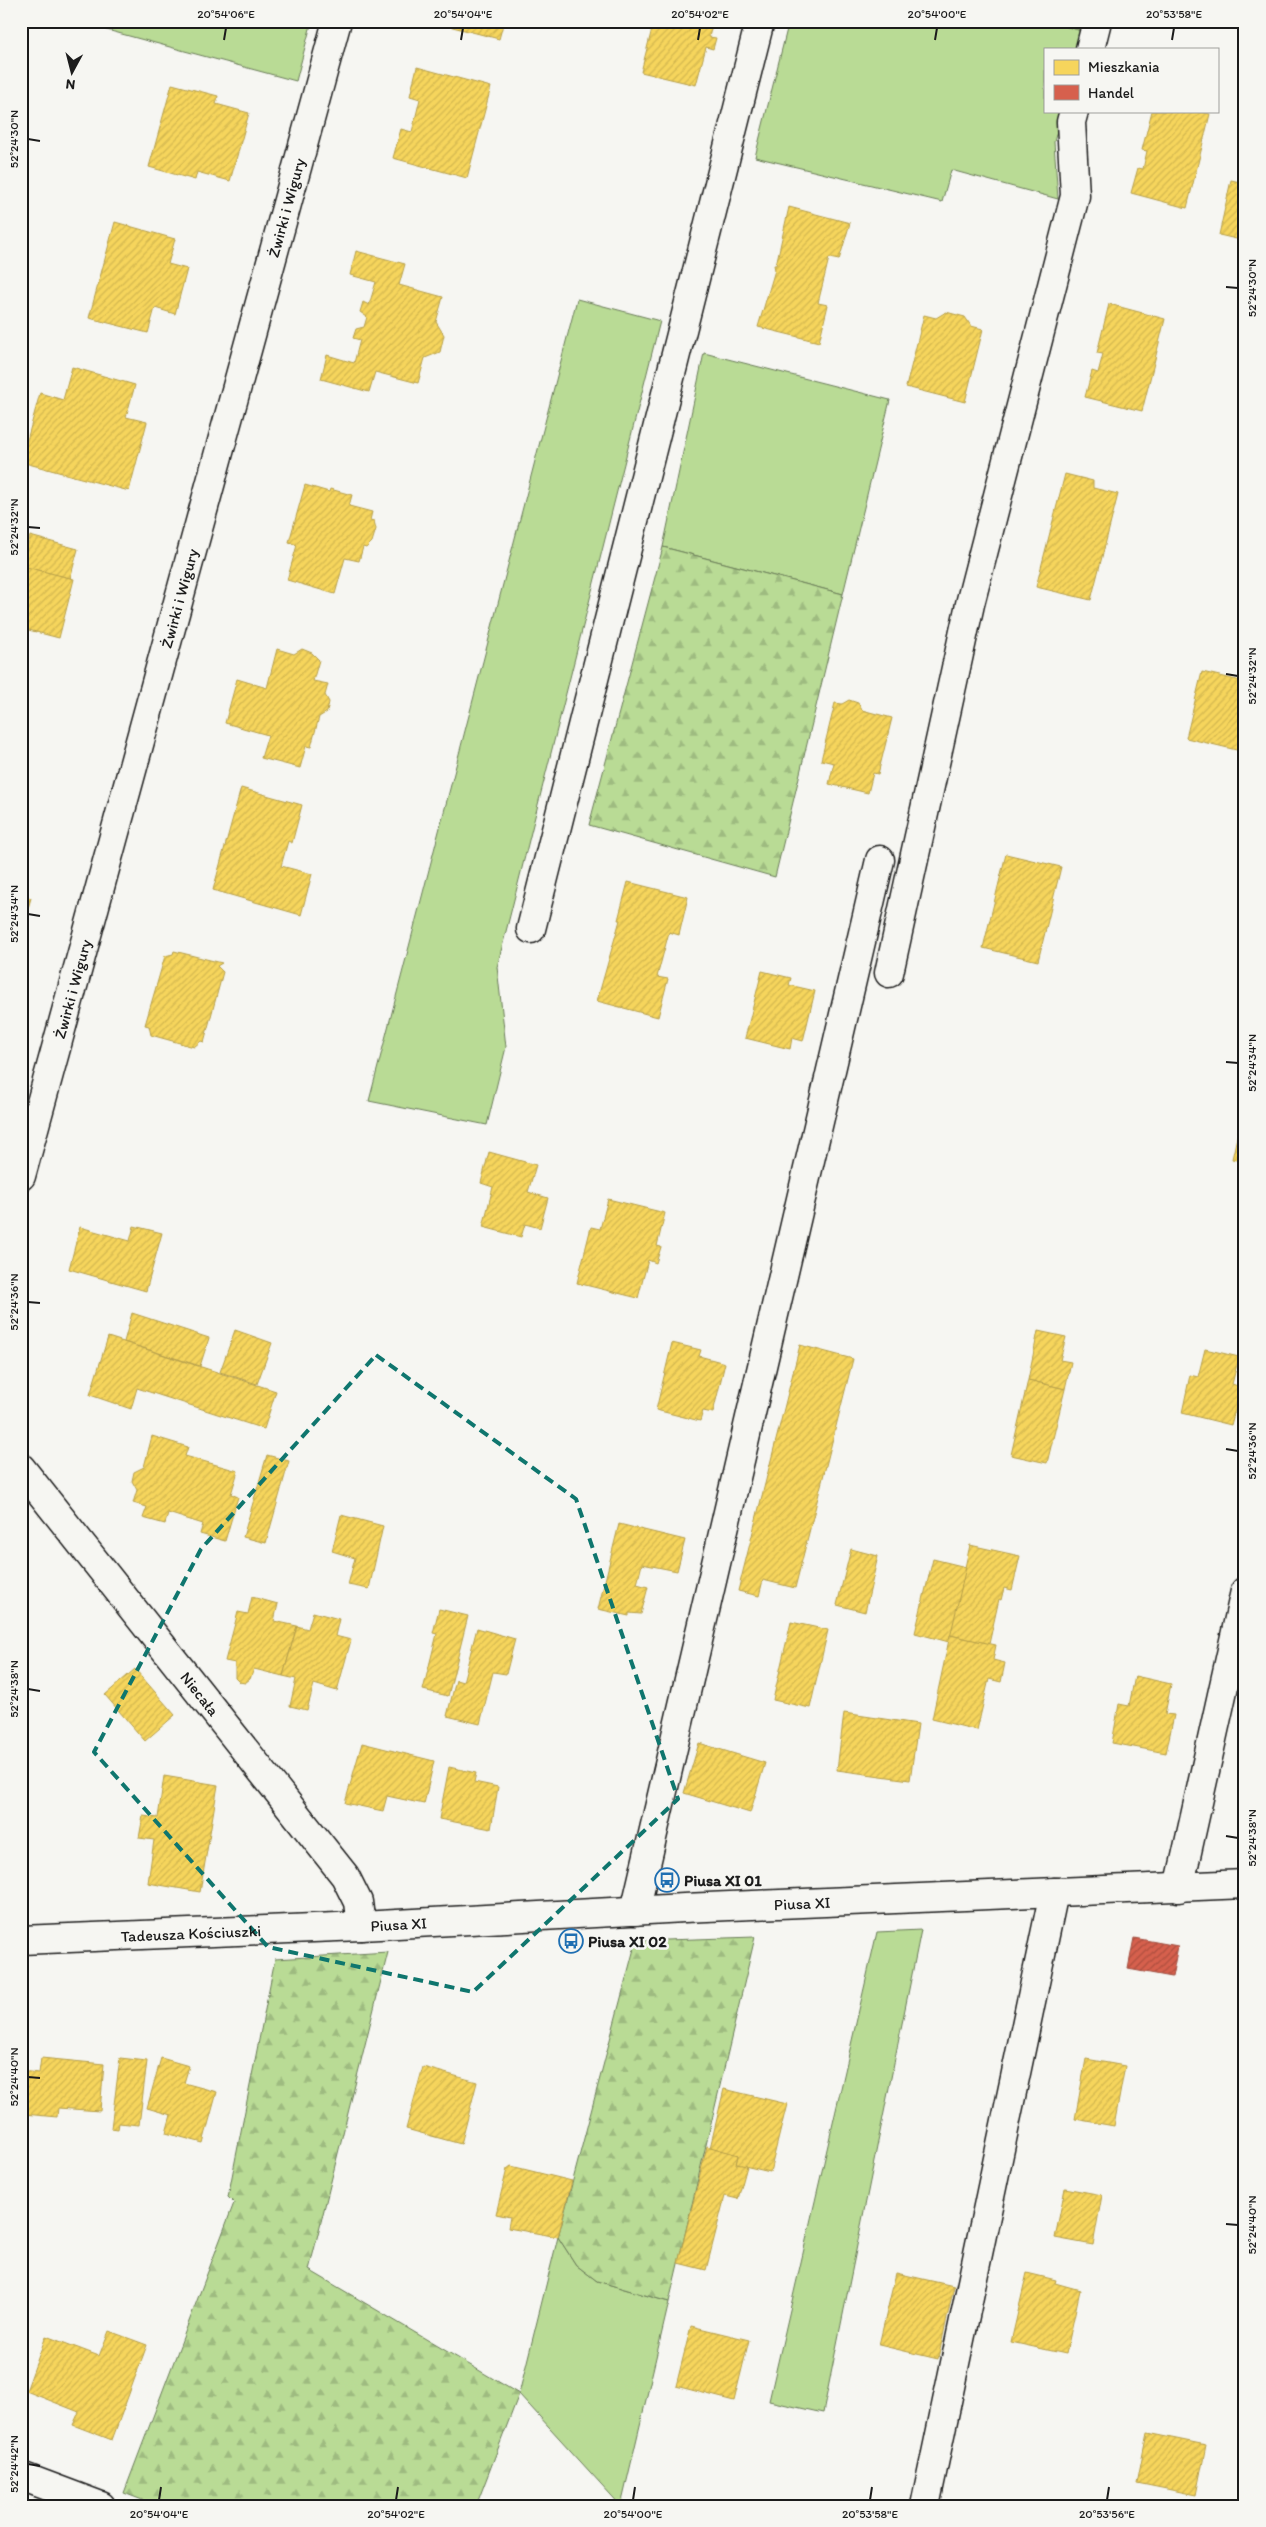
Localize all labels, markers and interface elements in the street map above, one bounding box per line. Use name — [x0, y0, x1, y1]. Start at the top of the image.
text: 20°54'06"E — [197, 7, 255, 21]
text: 20°54'04"E — [434, 7, 493, 21]
text: 20°54'02"E — [671, 7, 729, 21]
text: 20°54'00"E — [908, 7, 967, 21]
text: 20°53'58"E — [1146, 7, 1202, 21]
north arrow — [48, 48, 98, 98]
legend — [1044, 48, 1218, 112]
text: Mieszkania — [1088, 58, 1160, 76]
text: N — [65, 75, 76, 93]
text: Handel — [1088, 84, 1135, 102]
text: 52°24'30"N — [7, 110, 21, 168]
street label: Żwirki i Wigury — [263, 155, 309, 259]
text: 52°24'30"N — [1245, 259, 1259, 317]
text: 52°24'32"N — [7, 498, 21, 556]
street label: Żwirki i Wigury — [156, 546, 202, 650]
text: 52°24'32"N — [1245, 647, 1259, 705]
text: 52°24'34"N — [7, 885, 21, 943]
street label: Żwirki i Wigury — [50, 937, 95, 1041]
text: 52°24'34"N — [1245, 1034, 1259, 1092]
text: 52°24'36"N — [7, 1273, 21, 1331]
text: 52°24'36"N — [1245, 1422, 1259, 1480]
text: 52°24'38"N — [7, 1660, 21, 1718]
street label: Niecała — [177, 1668, 224, 1720]
text: 52°24'38"N — [1245, 1809, 1259, 1867]
bus stop icon: Piusa XI 01 — [654, 1867, 680, 1893]
place label: Piusa XI 01 — [684, 1871, 762, 1890]
street label: Piusa XI — [773, 1892, 831, 1914]
street label: Piusa XI — [370, 1913, 428, 1935]
street label: Tadeusza Kościuszki — [120, 1921, 261, 1945]
bus stop icon: Piusa XI 02 — [558, 1928, 584, 1954]
place label: Piusa XI 02 — [588, 1932, 667, 1951]
text: 52°24'40"N — [7, 2048, 21, 2107]
text: 52°24'40"N — [1245, 2196, 1259, 2255]
text: 52°24'42"N — [7, 2435, 21, 2493]
text: 20°54'04"E — [130, 2507, 189, 2521]
text: 20°54'02"E — [367, 2507, 425, 2521]
text: 20°54'00"E — [604, 2507, 663, 2521]
text: 20°53'58"E — [842, 2507, 898, 2521]
text: 20°53'56"E — [1079, 2507, 1135, 2521]

